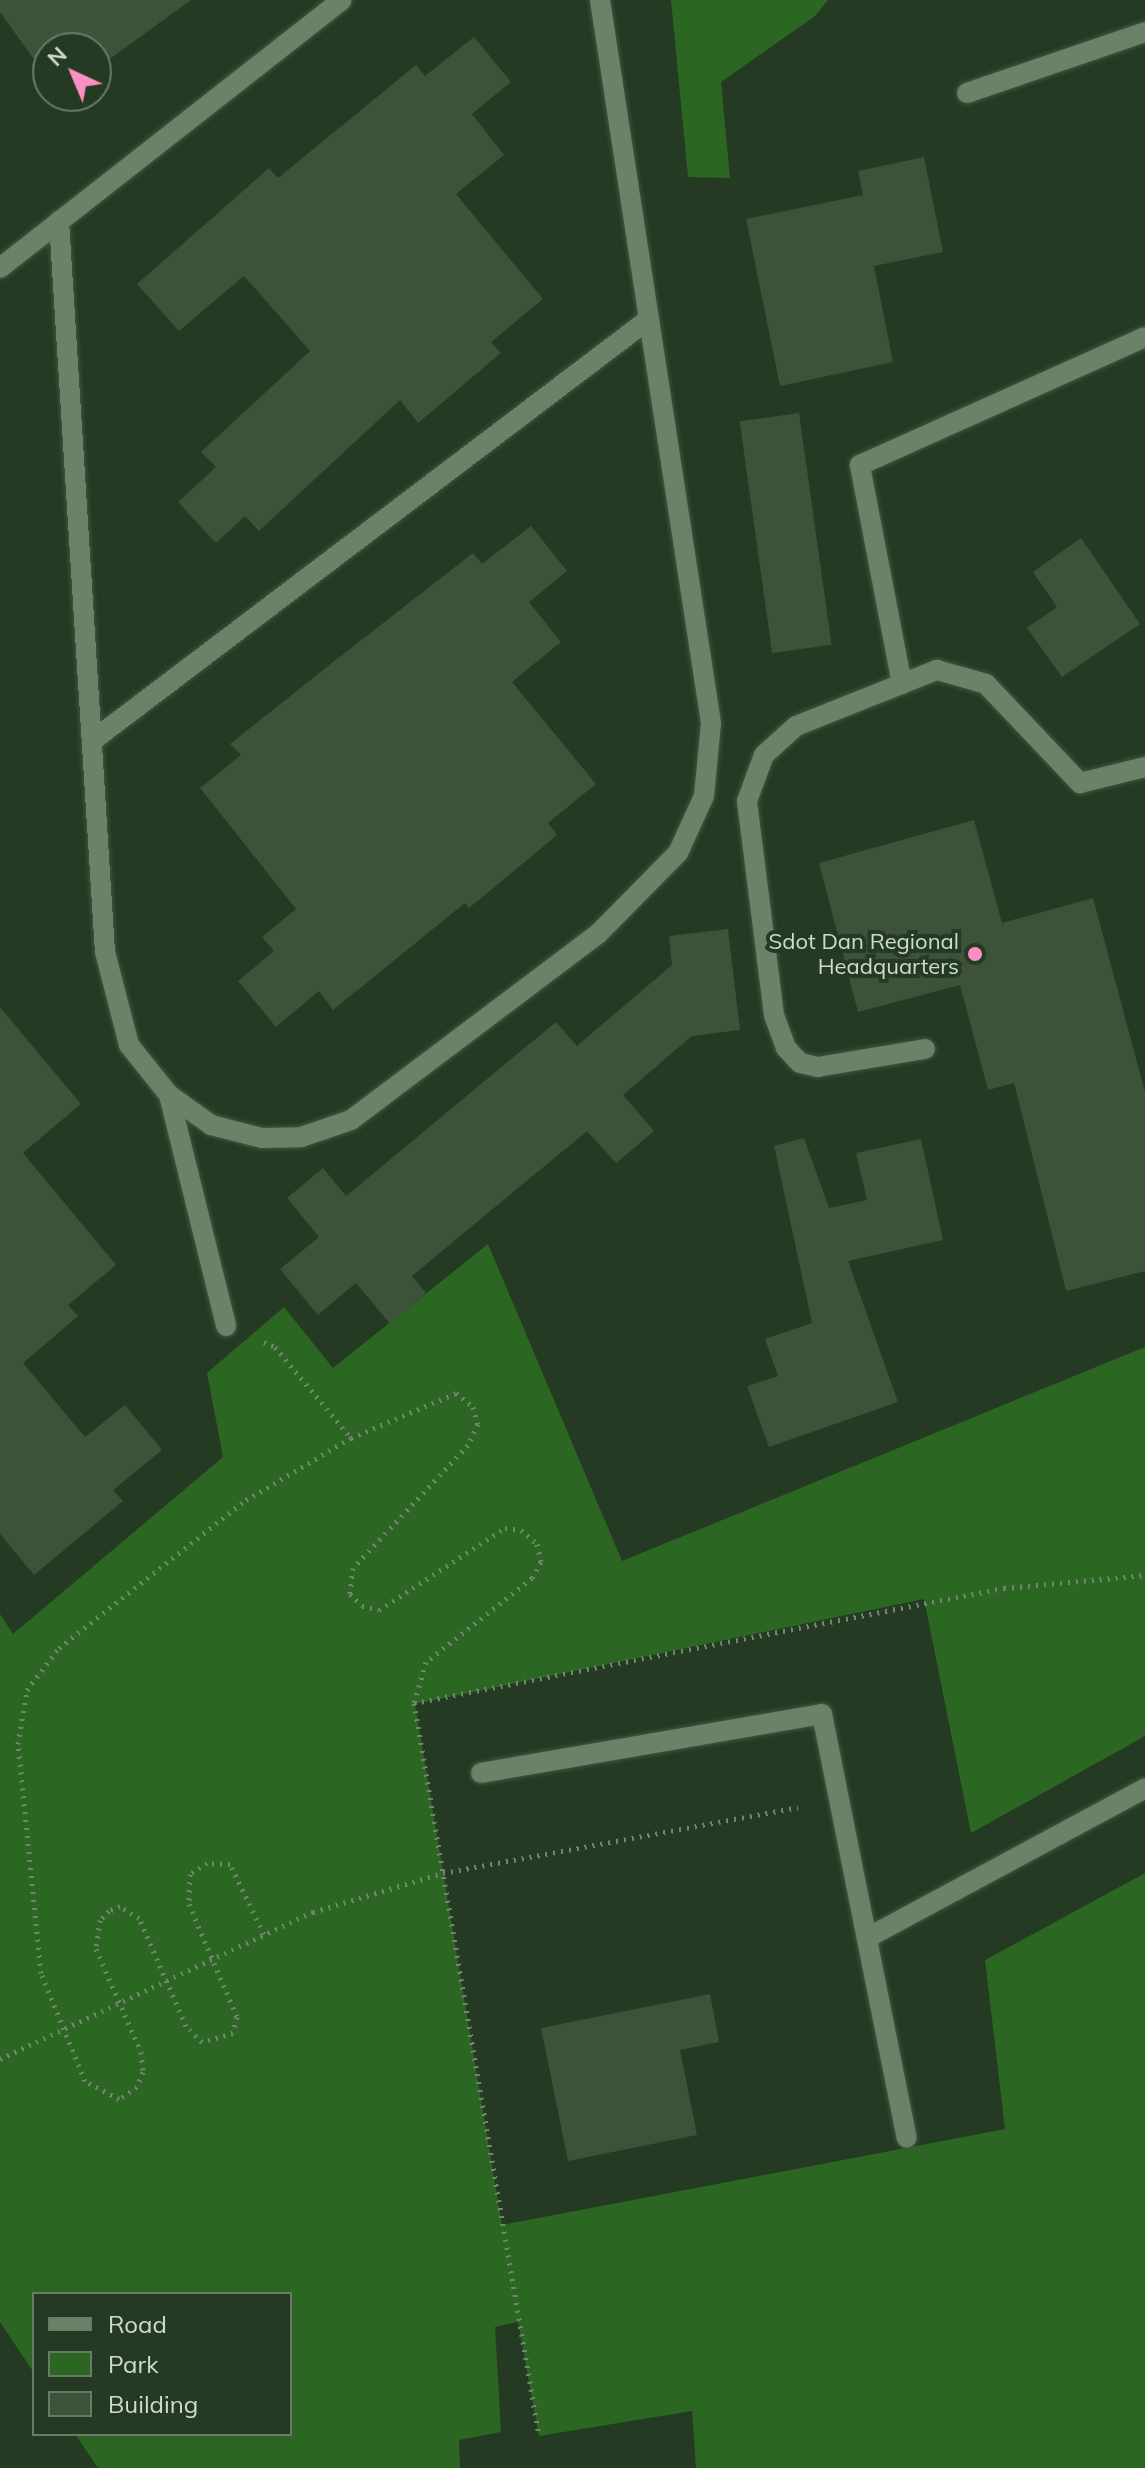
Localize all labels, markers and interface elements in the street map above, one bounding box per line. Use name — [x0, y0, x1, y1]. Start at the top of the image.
north arrow — [32, 32, 112, 112]
text: N — [41, 40, 72, 72]
place label: Sdot Dan Regional Headquarters — [769, 928, 959, 980]
marker: Sdot Dan Regional Headquarters — [966, 945, 984, 963]
legend — [32, 2292, 292, 2436]
text: Road — [108, 2309, 167, 2339]
text: Park — [108, 2349, 159, 2379]
text: Building — [108, 2389, 198, 2419]

